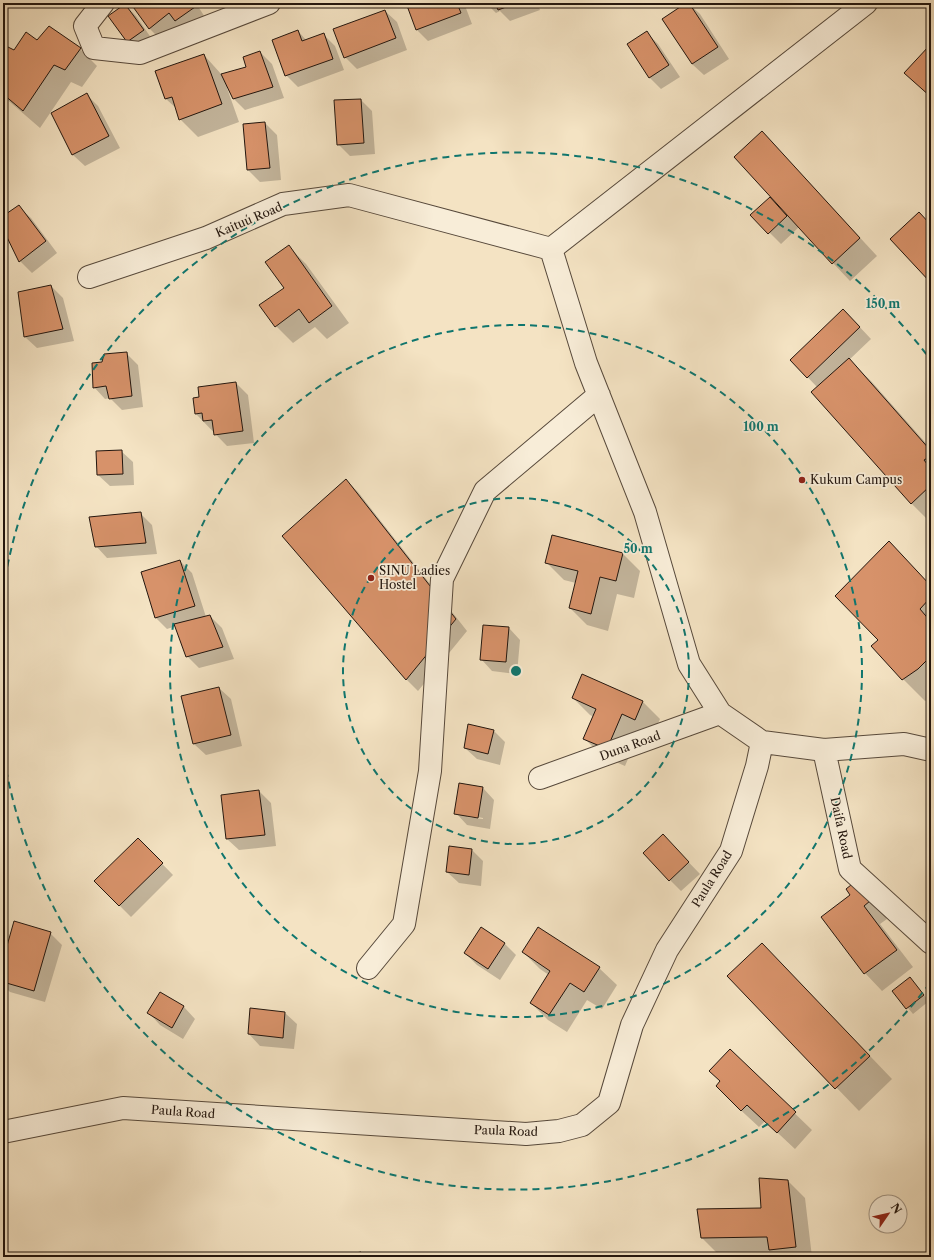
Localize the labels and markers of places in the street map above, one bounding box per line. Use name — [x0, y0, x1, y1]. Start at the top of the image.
place label: Kukum Campus — [810, 472, 902, 487]
marker: Kukum Campus — [797, 475, 807, 485]
place label: SINU Ladies Hostel — [379, 563, 450, 592]
marker: SINU Ladies Hostel — [366, 573, 376, 583]
centre of rings — [509, 664, 523, 678]

